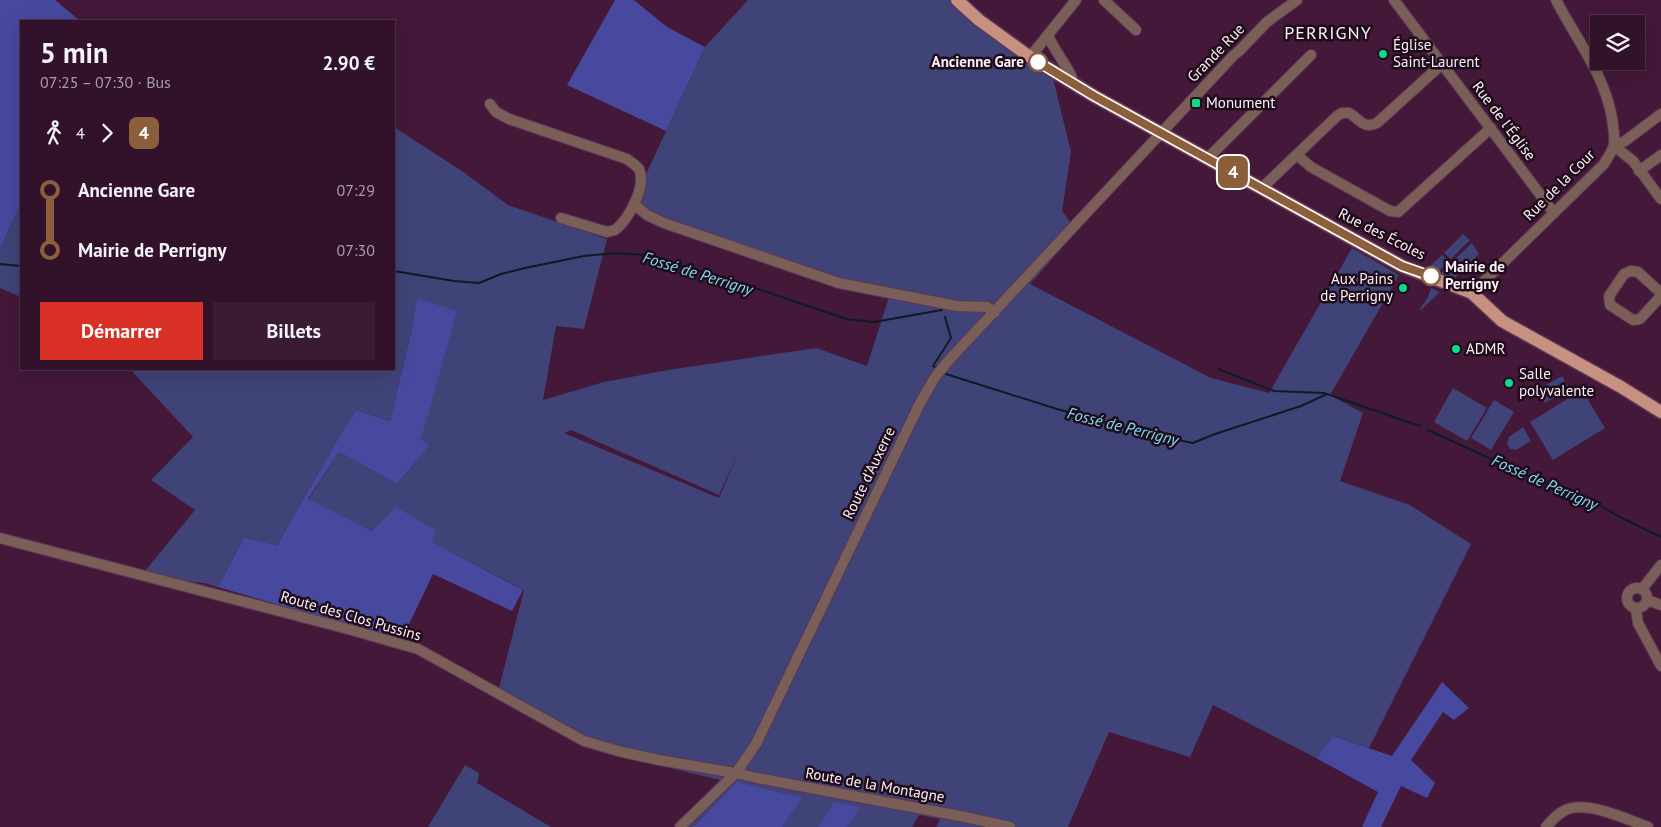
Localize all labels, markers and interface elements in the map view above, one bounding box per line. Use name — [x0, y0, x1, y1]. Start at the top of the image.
map controls — [1590, 15, 1645, 70]
button: layers — [1590, 15, 1645, 70]
street label: Grande Rue — [1183, 19, 1248, 86]
district label: PERRIGNY — [1284, 21, 1372, 44]
text: 5 min — [40, 34, 108, 71]
place label: Église Saint-Laurent — [1393, 35, 1480, 71]
marker: Église Saint-Laurent — [1377, 48, 1389, 60]
text: 2.90 € — [322, 51, 375, 75]
place label: Ancienne Gare — [932, 52, 1024, 71]
marker: Ancienne Gare — [1028, 52, 1048, 72]
text: 07:25 – 07:30 · Bus — [40, 72, 171, 92]
street label: Rue de l'Église — [1468, 77, 1540, 164]
place label: Monument — [1206, 93, 1275, 112]
marker: Monument — [1190, 97, 1202, 109]
icon: walk — [40, 119, 68, 147]
icon: forward — [93, 119, 121, 147]
text: 4 — [139, 121, 149, 144]
text: 4 — [76, 123, 85, 143]
street label: Rue de la Cour — [1519, 145, 1598, 224]
line badge: 4 — [1217, 156, 1249, 188]
text: 4 — [1228, 160, 1238, 183]
text: Ancienne Gare — [78, 178, 195, 202]
text: 07:29 — [337, 180, 375, 200]
street label: Rue des Écoles — [1335, 203, 1429, 264]
text: Mairie de Perrigny — [78, 238, 227, 262]
text: 07:30 — [337, 240, 375, 260]
water label: Fossé de Perrigny — [641, 247, 756, 300]
place label: Mairie de Perrigny — [1445, 257, 1505, 293]
marker: Mairie de Perrigny — [1421, 266, 1441, 286]
place label: Aux Pains de Perrigny — [1320, 269, 1393, 305]
marker: Aux Pains de Perrigny — [1397, 282, 1409, 294]
button: Démarrer — [40, 302, 203, 360]
button: Billets — [213, 302, 375, 360]
place label: ADMR — [1466, 339, 1505, 358]
marker: ADMR — [1450, 343, 1462, 355]
place label: Salle polyvalente — [1519, 364, 1594, 400]
marker: Salle polyvalente — [1503, 377, 1515, 389]
water label: Fossé de Perrigny — [1065, 402, 1182, 450]
street label: Route d'Auxerre — [838, 424, 899, 522]
water label: Fossé de Perrigny — [1489, 450, 1602, 515]
street label: Route des Clos Pussins — [279, 586, 424, 645]
street label: Route de la Montagne — [804, 763, 946, 806]

